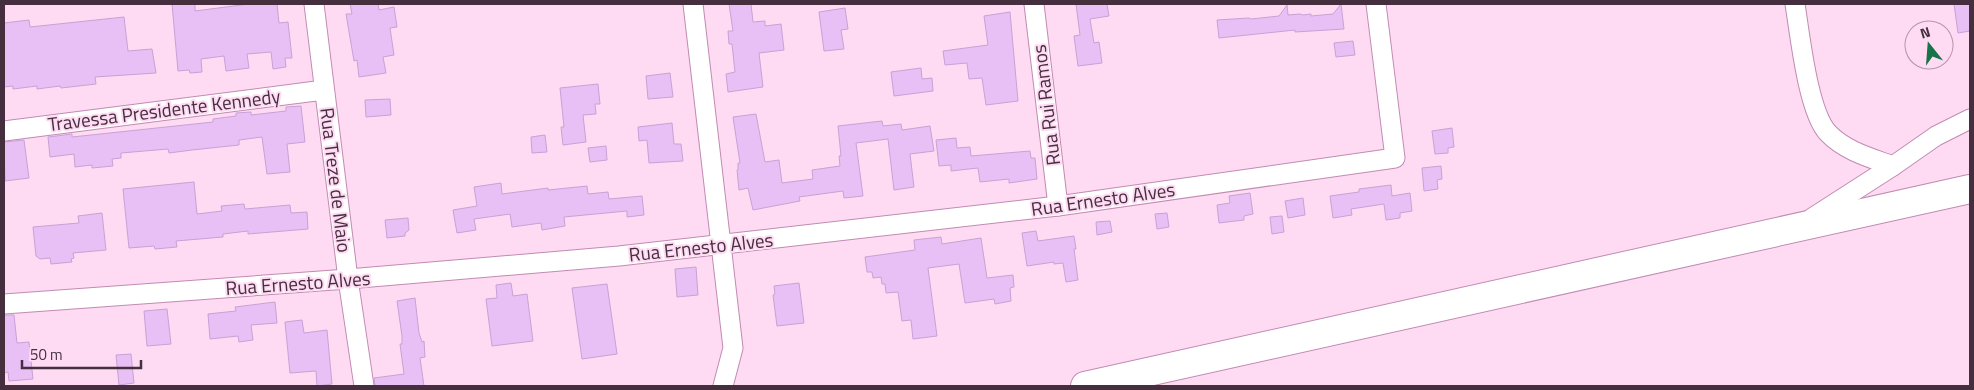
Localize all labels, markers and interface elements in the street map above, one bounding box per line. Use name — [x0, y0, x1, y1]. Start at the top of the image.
north arrow — [1904, 20, 1954, 70]
text: N — [1917, 21, 1933, 44]
street label: Rua Rui Ramos — [1024, 43, 1067, 167]
street label: Travessa Presidente Kennedy — [46, 81, 282, 138]
street label: Rua Treze de Maio — [313, 106, 360, 254]
street label: Rua Ernesto Alves — [1029, 174, 1177, 223]
street label: Rua Ernesto Alves — [627, 224, 775, 269]
street label: Rua Ernesto Alves — [225, 263, 372, 302]
scale bar — [22, 338, 141, 370]
text: 50 m — [30, 343, 63, 366]

